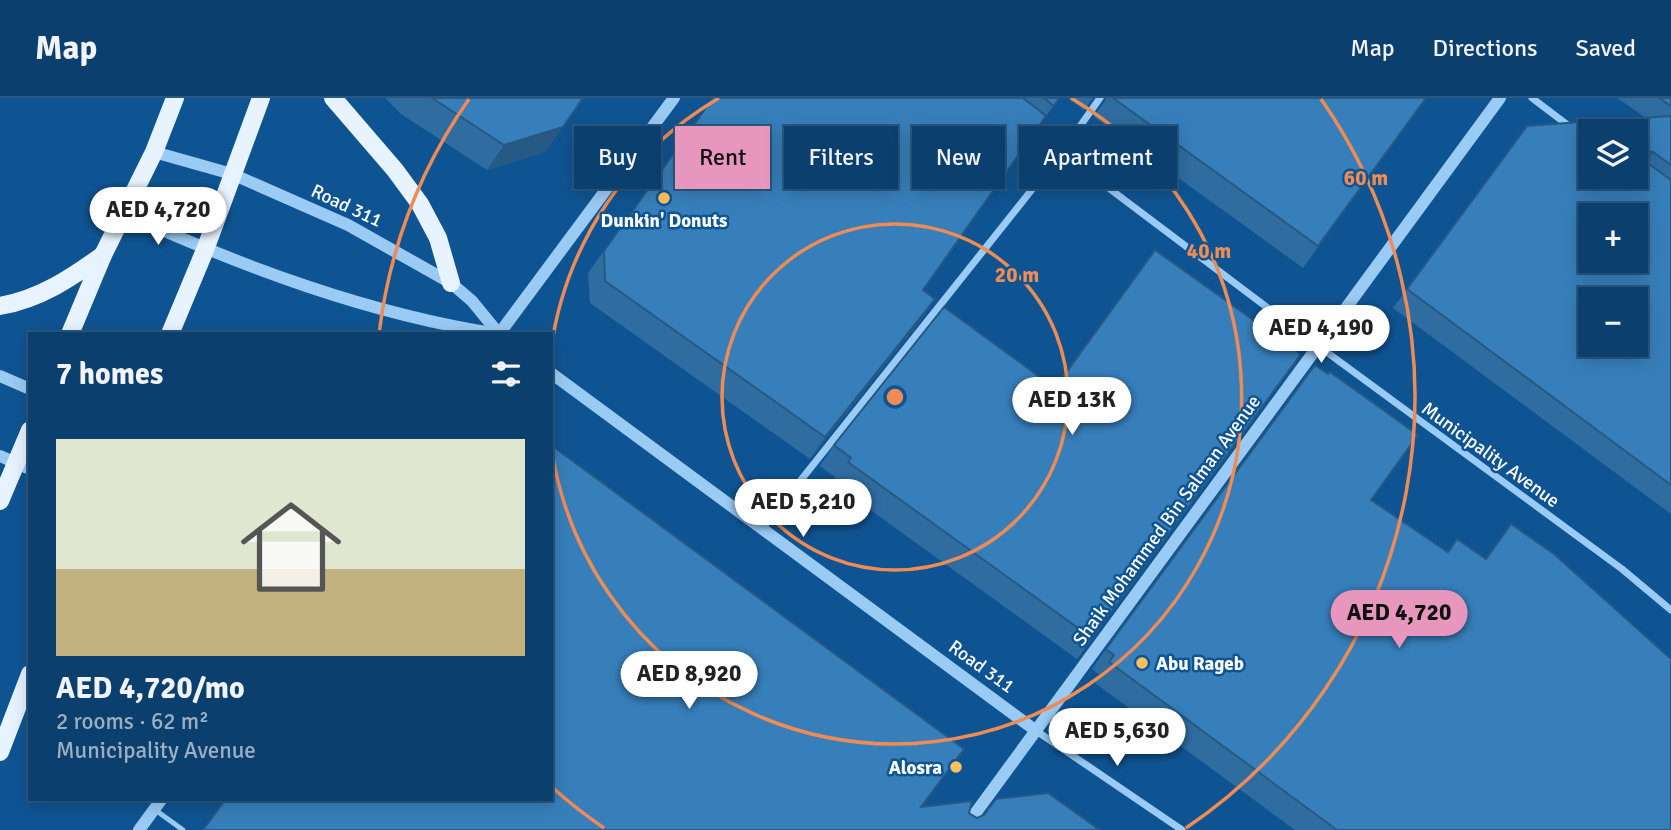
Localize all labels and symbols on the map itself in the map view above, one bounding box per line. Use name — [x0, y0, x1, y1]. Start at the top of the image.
text: 60 m — [1344, 165, 1388, 191]
street label: Road 311 — [307, 179, 386, 233]
pin: AED 4,720 — [78, 188, 238, 247]
marker: Dunkin' Donuts — [656, 190, 672, 206]
place label: Dunkin' Donuts — [601, 209, 727, 233]
text: 40 m — [1187, 238, 1231, 264]
text: 20 m — [995, 262, 1039, 288]
pin: AED 4,190 — [1241, 306, 1401, 365]
pin: AED 13K — [1007, 378, 1137, 437]
centre of rings — [883, 385, 907, 409]
street label: Shaik Mohammed Bin Salman Avenue — [1068, 390, 1266, 651]
street label: Municipality Avenue — [1417, 397, 1564, 513]
pin: AED 5,210 — [723, 480, 883, 539]
pin: AED 4,720 — [1319, 590, 1479, 650]
street label: Road 311 — [944, 635, 1019, 699]
pin: AED 8,920 — [609, 652, 769, 711]
place label: Abu Rageb — [1156, 652, 1244, 676]
marker: Abu Rageb — [1134, 655, 1150, 671]
pin: AED 5,630 — [1037, 708, 1197, 768]
place label: Alosra — [889, 756, 942, 780]
marker: Alosra — [948, 759, 964, 775]

